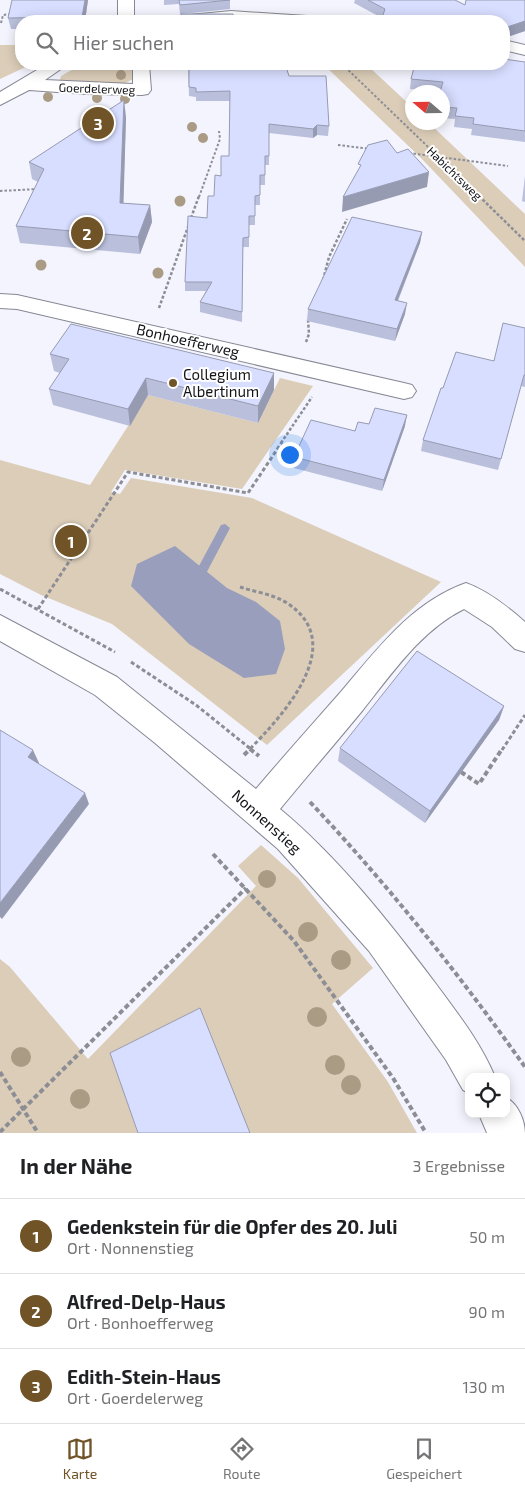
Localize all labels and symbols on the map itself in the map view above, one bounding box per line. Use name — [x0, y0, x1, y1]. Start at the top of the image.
street label: Goerdelerweg — [58, 80, 136, 96]
north arrow — [405, 85, 450, 130]
pin: 3 — [82, 104, 114, 142]
street label: Habichtsweg — [425, 143, 486, 203]
pin: 2 — [71, 214, 103, 252]
street label: Bonhoefferweg — [135, 319, 242, 361]
place label: Collegium Albertinum — [183, 365, 259, 400]
marker: Collegium Albertinum — [167, 377, 179, 389]
your location — [277, 442, 303, 468]
pin: 1 — [55, 522, 87, 560]
street label: Nonnenstieg — [229, 785, 306, 857]

